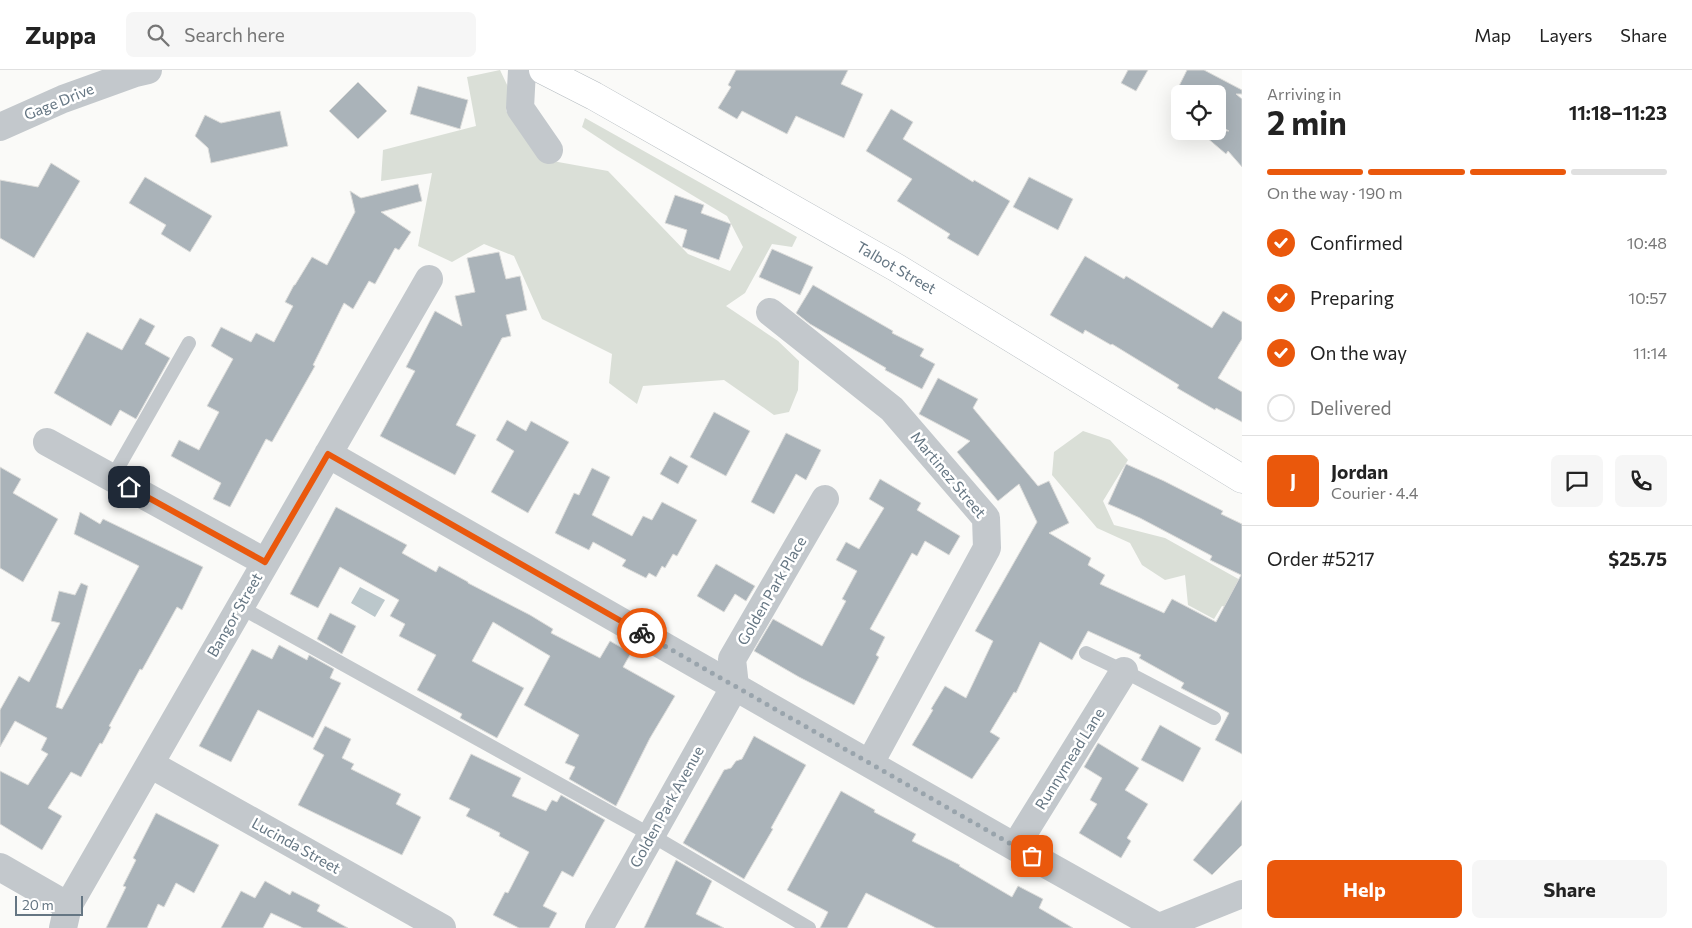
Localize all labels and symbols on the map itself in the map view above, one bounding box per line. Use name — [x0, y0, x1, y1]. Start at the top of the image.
street label: Gage Drive — [21, 79, 96, 123]
street label: Talbot Street — [853, 237, 940, 297]
street label: Martinez Street — [907, 427, 990, 521]
pin — [108, 466, 150, 508]
street label: Golden Park Place — [733, 533, 810, 648]
street label: Bangor Street — [203, 569, 266, 660]
courier — [617, 608, 667, 658]
street label: Runnymead Lane — [1031, 704, 1108, 813]
street label: Golden Park Avenue — [625, 743, 707, 870]
street label: Lucinda Street — [249, 813, 344, 877]
pin — [1011, 835, 1053, 877]
scale bar — [15, 893, 82, 916]

